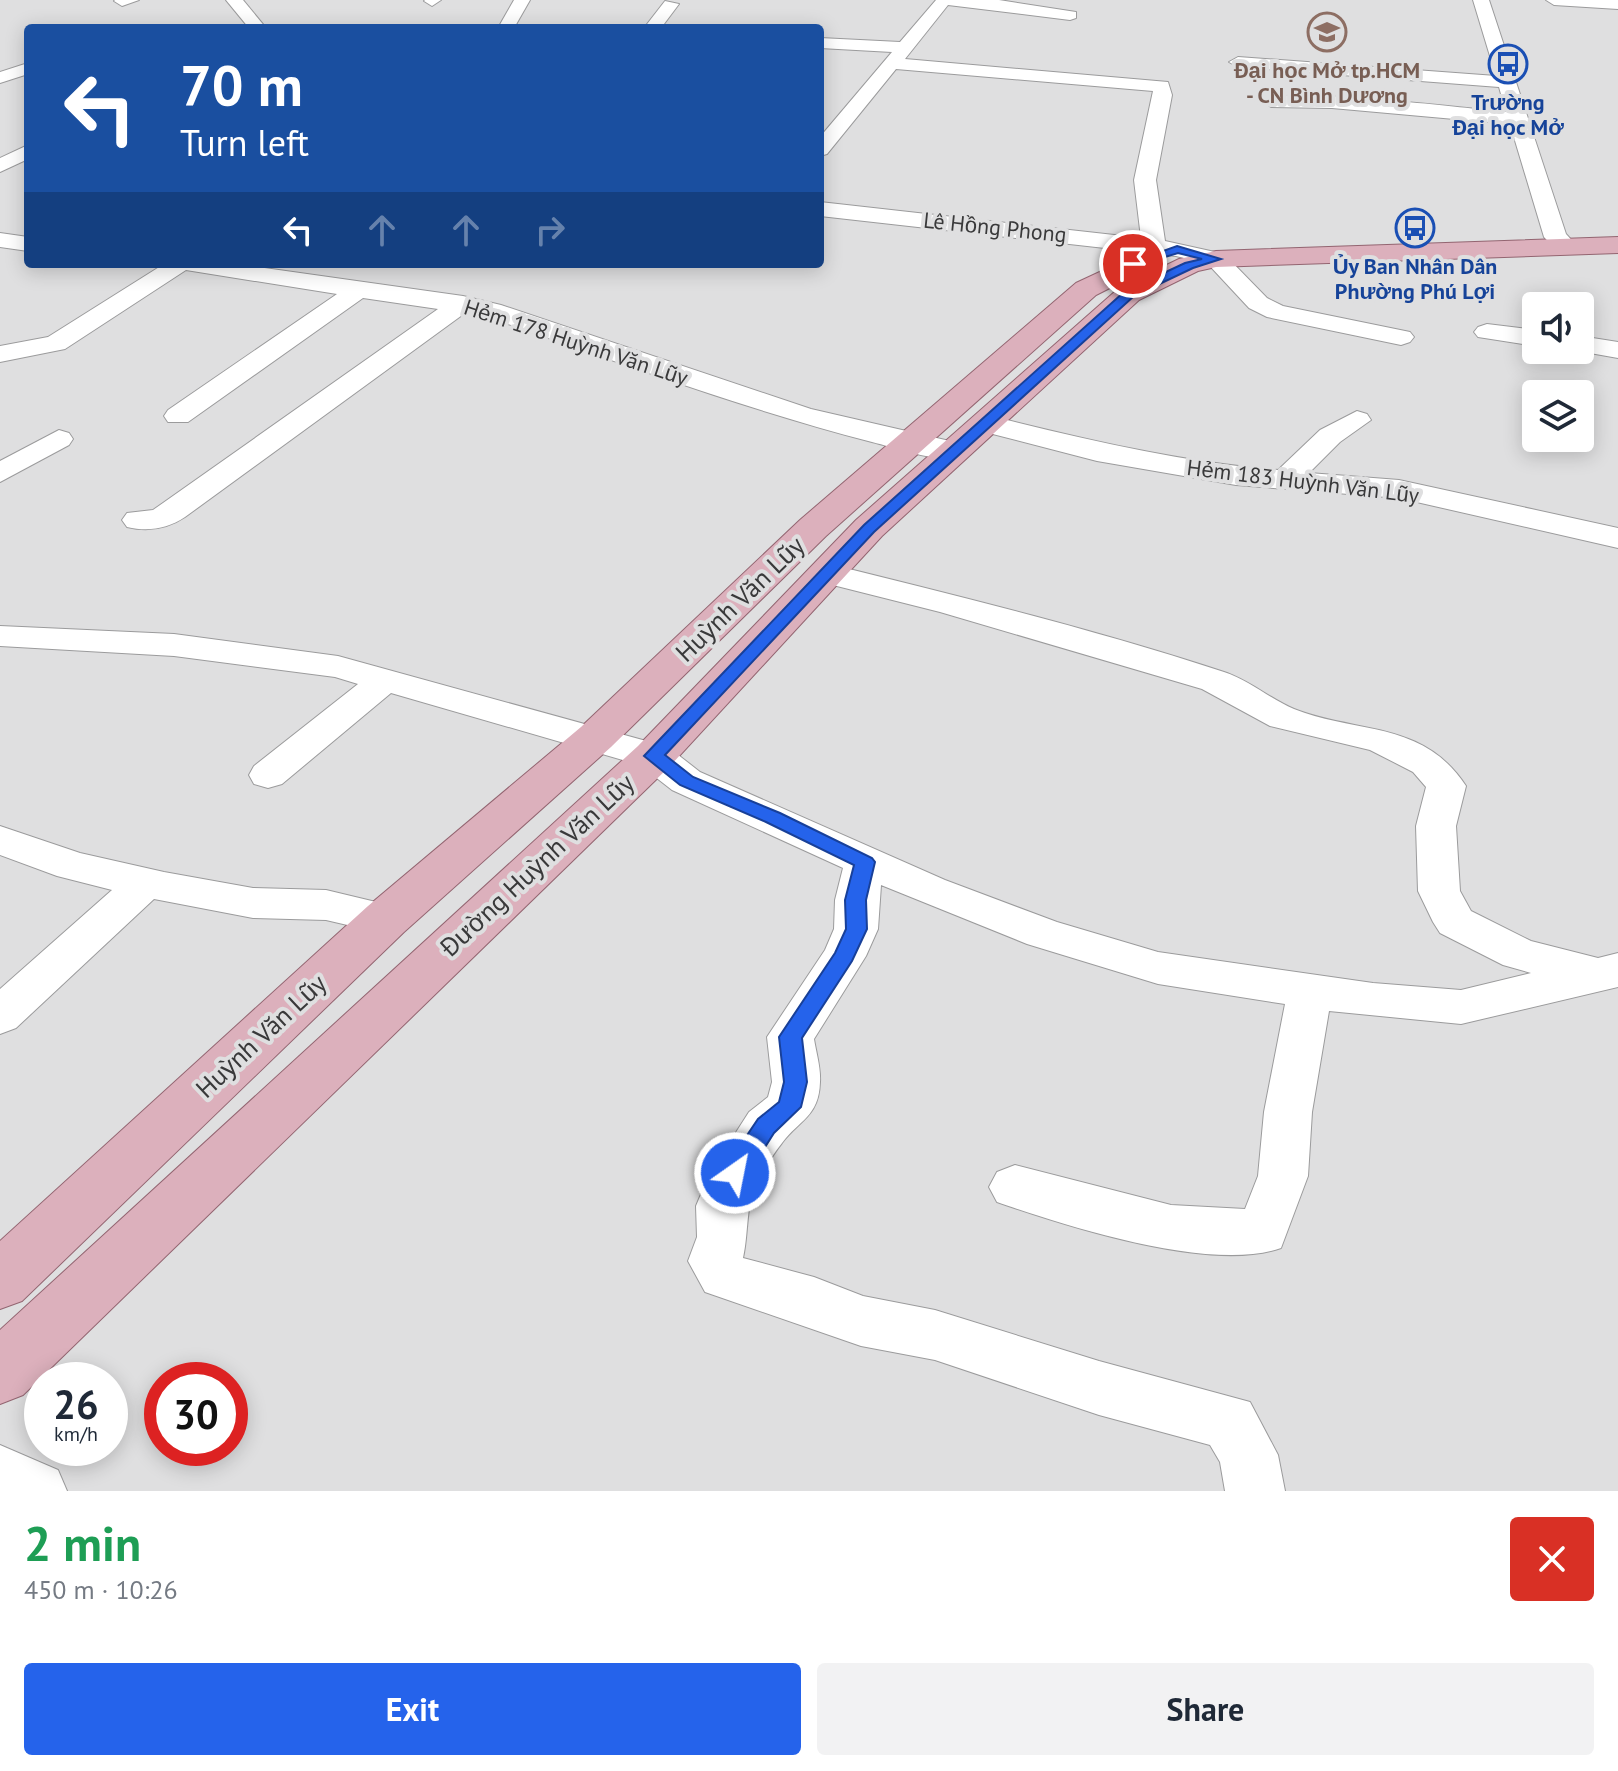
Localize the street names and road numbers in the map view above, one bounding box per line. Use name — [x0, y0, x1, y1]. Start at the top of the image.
street label: Lê Hồng Phong — [922, 206, 1068, 248]
street label: Hẻm 178 Huỳnh Văn Lũy — [461, 293, 692, 392]
street label: Hẻm 183 Huỳnh Văn Lũy — [1185, 453, 1421, 509]
street label: Huỳnh Văn Lũy — [668, 529, 811, 668]
street label: Đường Huỳnh Văn Lũy — [432, 766, 641, 964]
street label: Huỳnh Văn Lũy — [188, 967, 333, 1105]

